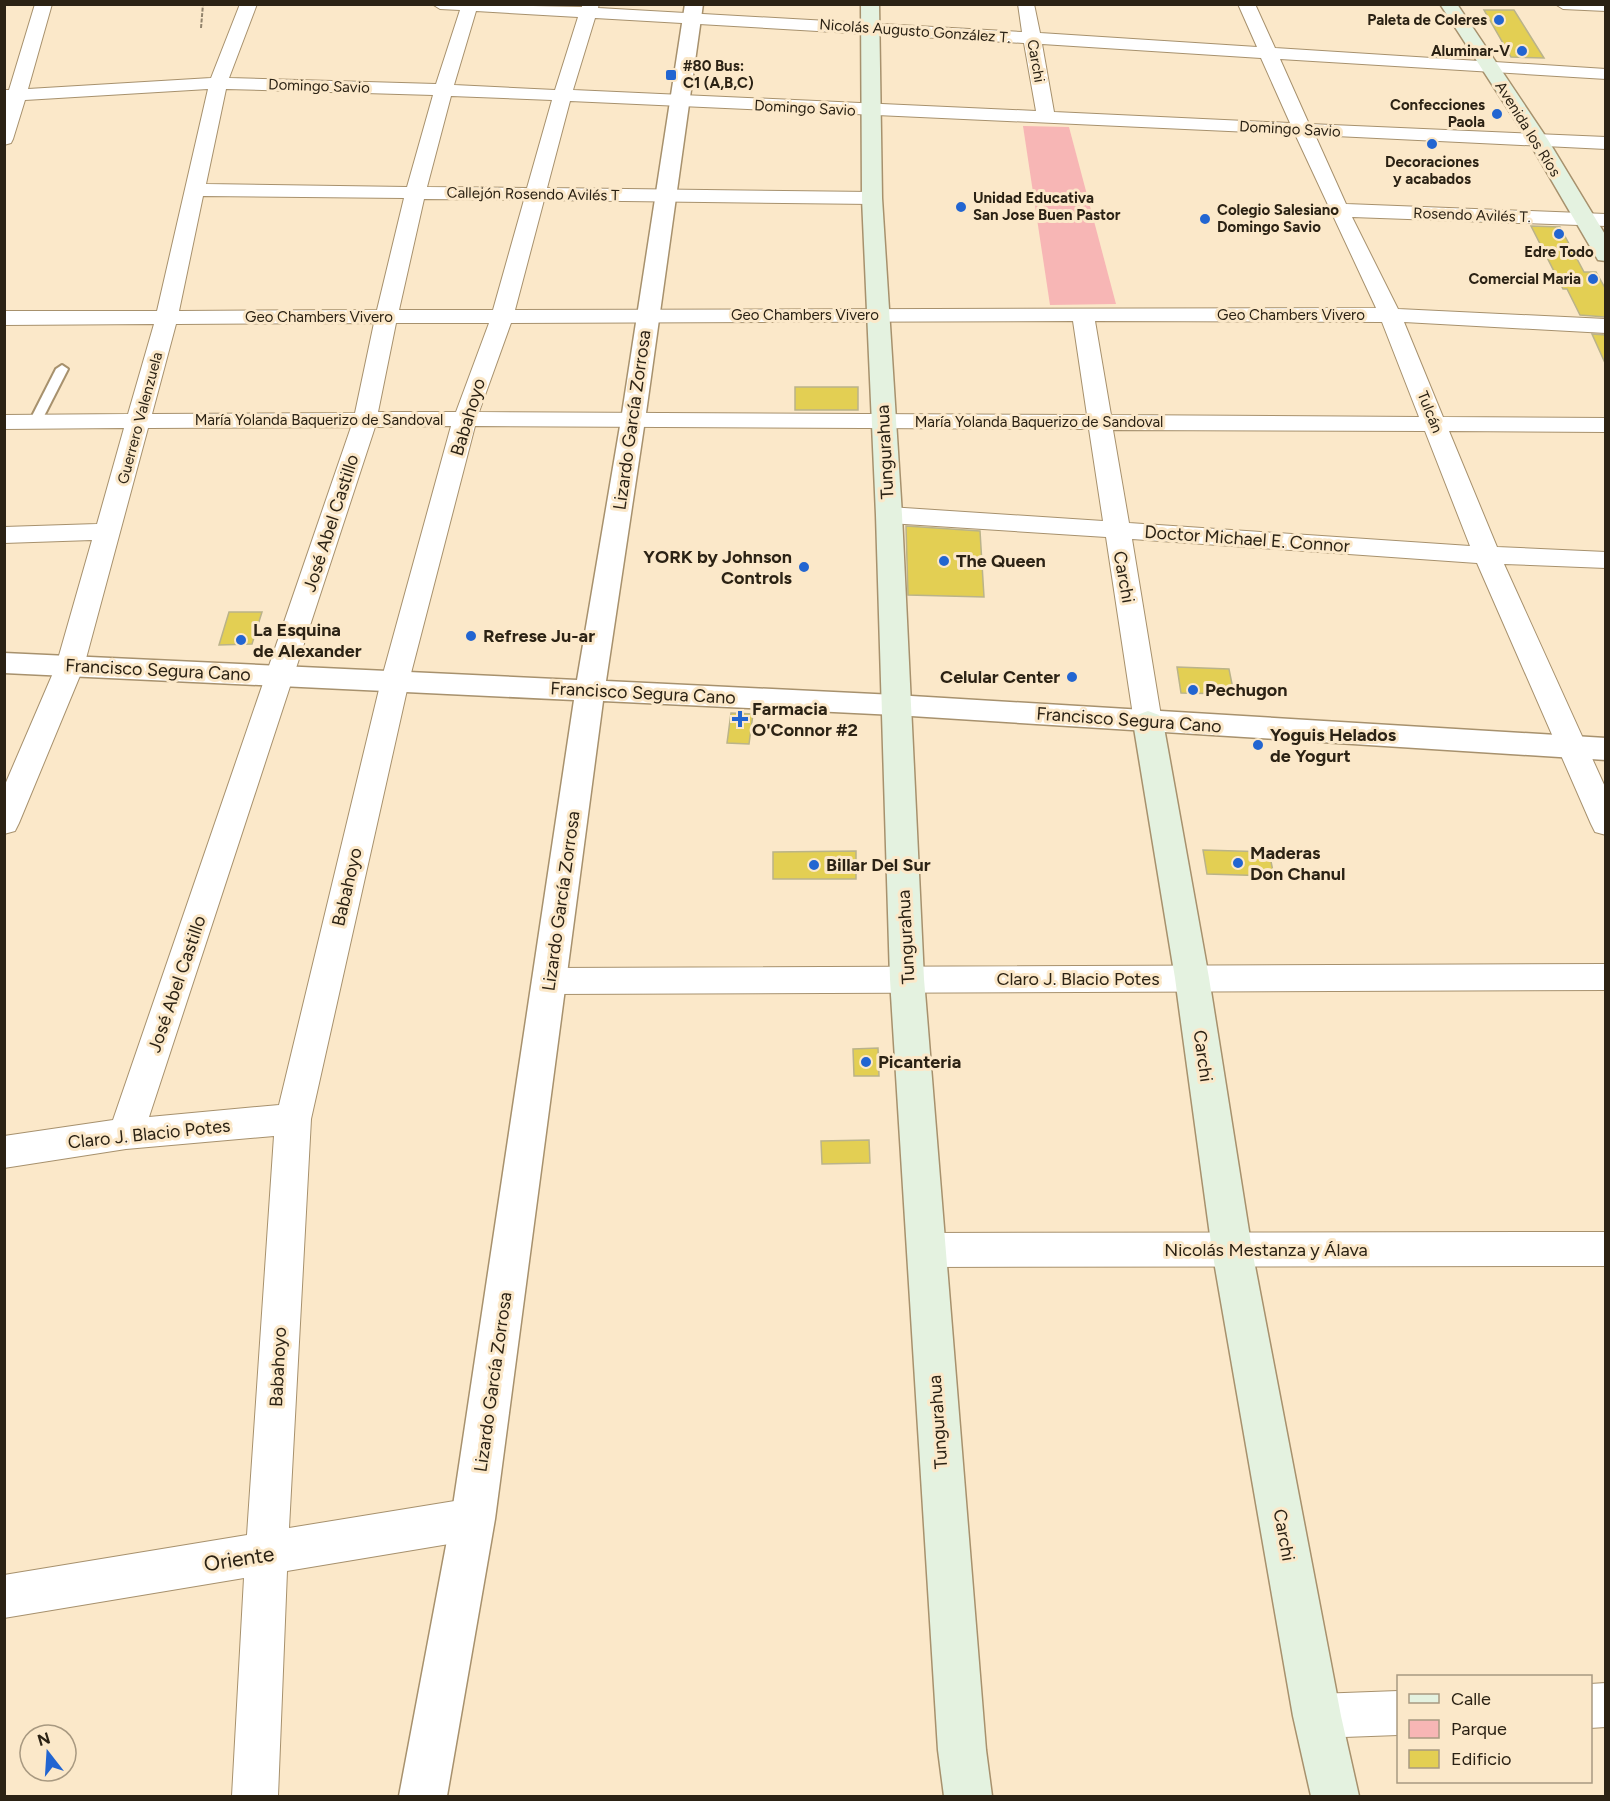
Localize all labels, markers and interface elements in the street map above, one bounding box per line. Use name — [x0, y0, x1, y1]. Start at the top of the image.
place label: Paleta de Coleres — [1367, 11, 1487, 29]
marker: Paleta de Coleres — [1492, 13, 1506, 27]
street label: Nicolás Augusto González T. — [819, 15, 1011, 47]
street label: Carchi — [1023, 38, 1049, 84]
place label: Aluminar-V — [1431, 42, 1510, 60]
marker: Aluminar-V — [1515, 44, 1529, 58]
place label: #80 Bus: C1 (A,B,C) — [683, 57, 754, 92]
marker: #80 Bus: C1 (A,B,C) — [664, 68, 678, 82]
street label: Domingo Savio — [268, 75, 370, 97]
street label: Avenida los Ríos — [1491, 78, 1565, 180]
street label: Domingo Savio — [754, 96, 856, 120]
place label: Confecciones Paola — [1390, 96, 1485, 131]
marker: Confecciones Paola — [1490, 107, 1504, 121]
street label: Domingo Savio — [1239, 117, 1341, 141]
marker: Decoraciones y acabados — [1425, 137, 1439, 151]
place label: Decoraciones y acabados — [1385, 153, 1479, 188]
street label: Callejón Rosendo Avilés T — [447, 183, 620, 205]
place label: Unidad Educativa San Jose Buen Pastor — [973, 189, 1121, 224]
marker: Unidad Educativa San Jose Buen Pastor — [954, 200, 968, 214]
place label: Colegio Salesiano Domingo Savio — [1217, 201, 1339, 236]
street label: Rosendo Avilés T. — [1413, 204, 1531, 226]
marker: Colegio Salesiano Domingo Savio — [1198, 212, 1212, 226]
marker: Edre Todo — [1552, 227, 1566, 241]
place label: Edre Todo — [1524, 243, 1594, 261]
place label: Comercial Maria — [1468, 270, 1581, 288]
marker: Comercial Maria — [1586, 272, 1600, 286]
street label: Geo Chambers Vivero — [731, 306, 879, 324]
street label: Geo Chambers Vivero — [1217, 306, 1365, 324]
street label: Geo Chambers Vivero — [245, 308, 393, 326]
street label: Lizardo García Zorrosa — [608, 328, 656, 512]
street label: Guerrero Valenzuela — [114, 350, 166, 486]
street label: Babahoyo — [446, 376, 490, 458]
street label: Tulcán — [1414, 389, 1446, 435]
street label: Tungurahua — [872, 404, 898, 500]
street label: María Yolanda Baquerizo de Sandoval — [195, 411, 443, 429]
street label: María Yolanda Baquerizo de Sandoval — [915, 413, 1163, 431]
street label: José Abel Castillo — [298, 451, 364, 595]
street label: Doctor Michael E. Connor — [1144, 521, 1350, 557]
place label: YORK by Johnson Controls — [643, 546, 793, 589]
street label: Carchi — [1109, 549, 1139, 605]
place label: The Queen — [956, 550, 1046, 572]
marker: The Queen — [937, 554, 951, 568]
marker: YORK by Johnson Controls — [797, 560, 811, 574]
place label: La Esquina de Alexander — [253, 619, 362, 662]
place label: Refrese Ju-ar — [483, 625, 595, 647]
marker: Refrese Ju-ar — [464, 629, 478, 643]
marker: La Esquina de Alexander — [234, 633, 248, 647]
street label: Francisco Segura Cano — [65, 654, 251, 686]
place label: Celular Center — [940, 666, 1060, 688]
marker: Celular Center — [1065, 670, 1079, 684]
street label: Francisco Segura Cano — [550, 677, 736, 709]
place label: Pechugon — [1205, 679, 1287, 701]
marker: Pechugon — [1186, 683, 1200, 697]
place label: Farmacia O'Connor #2 — [752, 698, 858, 741]
street label: Francisco Segura Cano — [1036, 703, 1222, 737]
marker: Farmacia O'Connor #2 — [733, 712, 747, 726]
place label: Yoguis Helados de Yogurt — [1270, 724, 1397, 767]
marker: Yoguis Helados de Yogurt — [1251, 738, 1265, 752]
street label: Lizardo García Zorrosa — [537, 809, 585, 993]
place label: Maderas Don Chanul — [1250, 842, 1345, 885]
street label: Babahoyo — [327, 846, 367, 928]
place label: Billar Del Sur — [826, 854, 931, 876]
marker: Maderas Don Chanul — [1231, 856, 1245, 870]
marker: Billar Del Sur — [807, 858, 821, 872]
street label: Tungurahua — [893, 889, 919, 985]
street label: José Abel Castillo — [143, 913, 211, 1055]
street label: Claro J. Blacio Potes — [996, 968, 1160, 990]
street label: Carchi — [1188, 1029, 1218, 1083]
place label: Picanteria — [878, 1051, 961, 1073]
marker: Picanteria — [859, 1055, 873, 1069]
street label: Claro J. Blacio Potes — [67, 1115, 231, 1153]
street label: Nicolás Mestanza y Álava — [1164, 1239, 1368, 1261]
street label: Lizardo García Zorrosa — [469, 1290, 517, 1474]
street label: Babahoyo — [265, 1327, 291, 1407]
street label: Tungurahua — [924, 1374, 952, 1470]
street label: Carchi — [1269, 1507, 1299, 1563]
street label: Oriente — [202, 1541, 276, 1576]
legend — [1397, 1675, 1592, 1783]
text: Calle — [1451, 1688, 1491, 1710]
text: Parque — [1451, 1718, 1507, 1740]
north arrow — [18, 1723, 78, 1783]
text: N — [35, 1728, 52, 1750]
text: Edificio — [1451, 1748, 1512, 1770]

